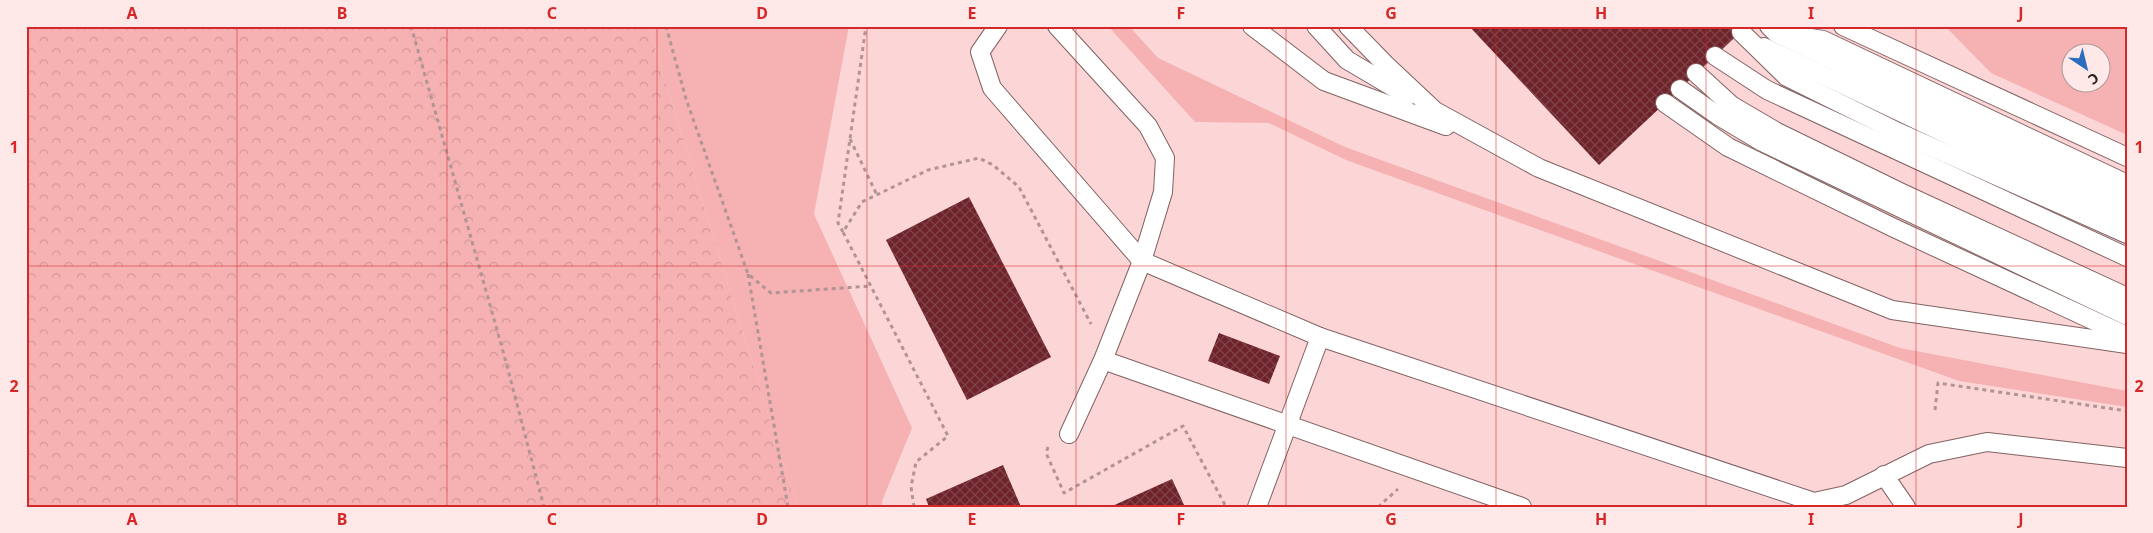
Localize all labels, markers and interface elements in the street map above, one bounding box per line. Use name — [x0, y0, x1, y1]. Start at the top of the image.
text: A — [126, 2, 138, 24]
text: B — [337, 2, 347, 24]
text: C — [547, 2, 557, 24]
text: D — [756, 2, 768, 24]
text: E — [968, 2, 977, 24]
text: F — [1177, 2, 1185, 24]
text: G — [1385, 2, 1397, 24]
text: H — [1595, 2, 1607, 24]
text: I — [1808, 2, 1814, 24]
text: J — [2016, 2, 2024, 24]
north arrow — [2060, 42, 2110, 92]
text: С — [2085, 69, 2103, 89]
text: 1 — [9, 136, 19, 158]
text: 1 — [2134, 136, 2144, 158]
text: 2 — [9, 375, 19, 397]
text: 2 — [2134, 375, 2144, 397]
text: A — [126, 508, 138, 530]
text: B — [337, 508, 347, 530]
text: C — [547, 508, 557, 530]
text: D — [756, 508, 768, 530]
text: E — [968, 508, 977, 530]
text: F — [1177, 508, 1185, 530]
text: G — [1385, 508, 1397, 530]
text: H — [1595, 508, 1607, 530]
text: I — [1808, 508, 1814, 530]
text: J — [2016, 508, 2024, 530]

